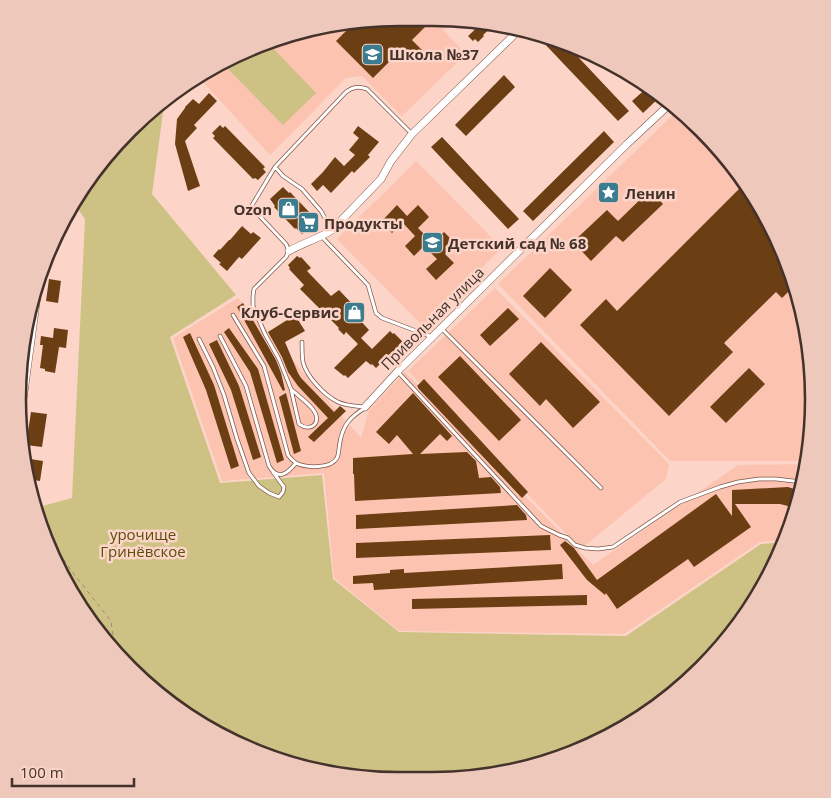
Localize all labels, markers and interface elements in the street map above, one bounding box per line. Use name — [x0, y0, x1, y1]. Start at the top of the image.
school or university icon: Школа №37 — [361, 42, 385, 66]
place label: Школа №37 — [389, 44, 479, 64]
place icon: Ленин — [597, 181, 621, 205]
place label: Ленин — [625, 183, 676, 203]
shop icon: Ozon — [276, 197, 300, 221]
place label: Ozon — [234, 199, 272, 219]
supermarket icon: Продукты — [296, 211, 320, 235]
place label: Продукты — [324, 213, 403, 233]
school or university icon: Детский сад № 68 — [420, 231, 444, 255]
place label: Детский сад № 68 — [448, 233, 587, 253]
street label: Привольная улица — [376, 262, 488, 374]
shop icon: Клуб-Сервис — [343, 300, 367, 324]
place label: Клуб-Сервис — [241, 302, 339, 322]
park label: урочище Гринёвское — [100, 524, 186, 561]
scale bar — [12, 756, 135, 788]
text: 100 m — [20, 762, 64, 782]

